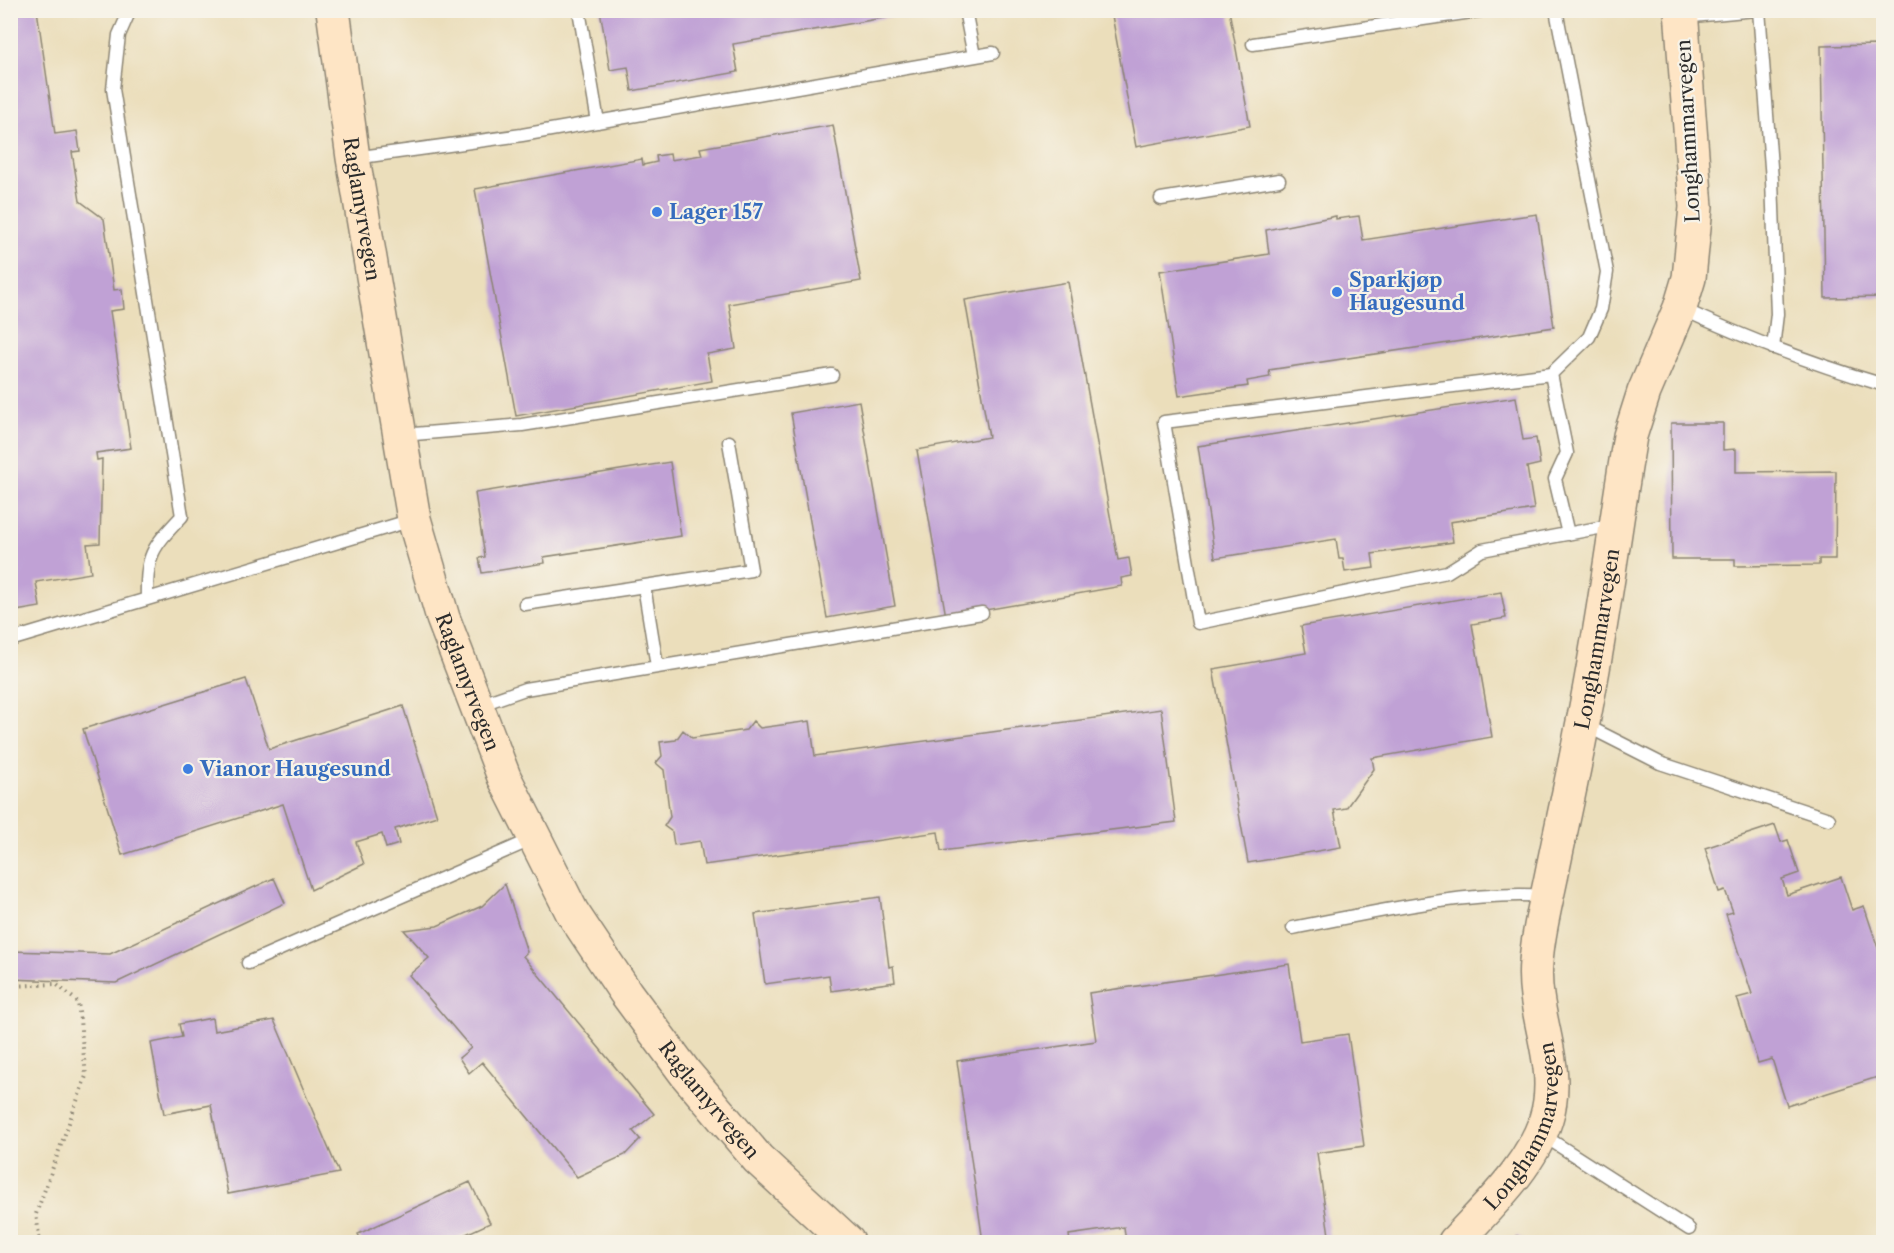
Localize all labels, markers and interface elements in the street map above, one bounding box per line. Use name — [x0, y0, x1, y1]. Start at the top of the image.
street label: Longhammarvegen — [1671, 38, 1705, 223]
street label: Raglamyrvegen — [338, 135, 386, 283]
place label: Lager 157 — [669, 200, 763, 224]
marker: Lager 157 — [650, 205, 664, 219]
place label: Sparkjøp Haugesund — [1349, 268, 1466, 315]
marker: Sparkjøp Haugesund — [1330, 285, 1344, 299]
street label: Longhammarvegen — [1570, 546, 1625, 732]
street label: Raglamyrvegen — [430, 610, 505, 755]
place label: Vianor Haugesund — [199, 757, 392, 781]
marker: Vianor Haugesund — [181, 762, 195, 776]
street label: Raglamyrvegen — [654, 1036, 765, 1164]
street label: Longhammarvegen — [1479, 1040, 1563, 1215]

